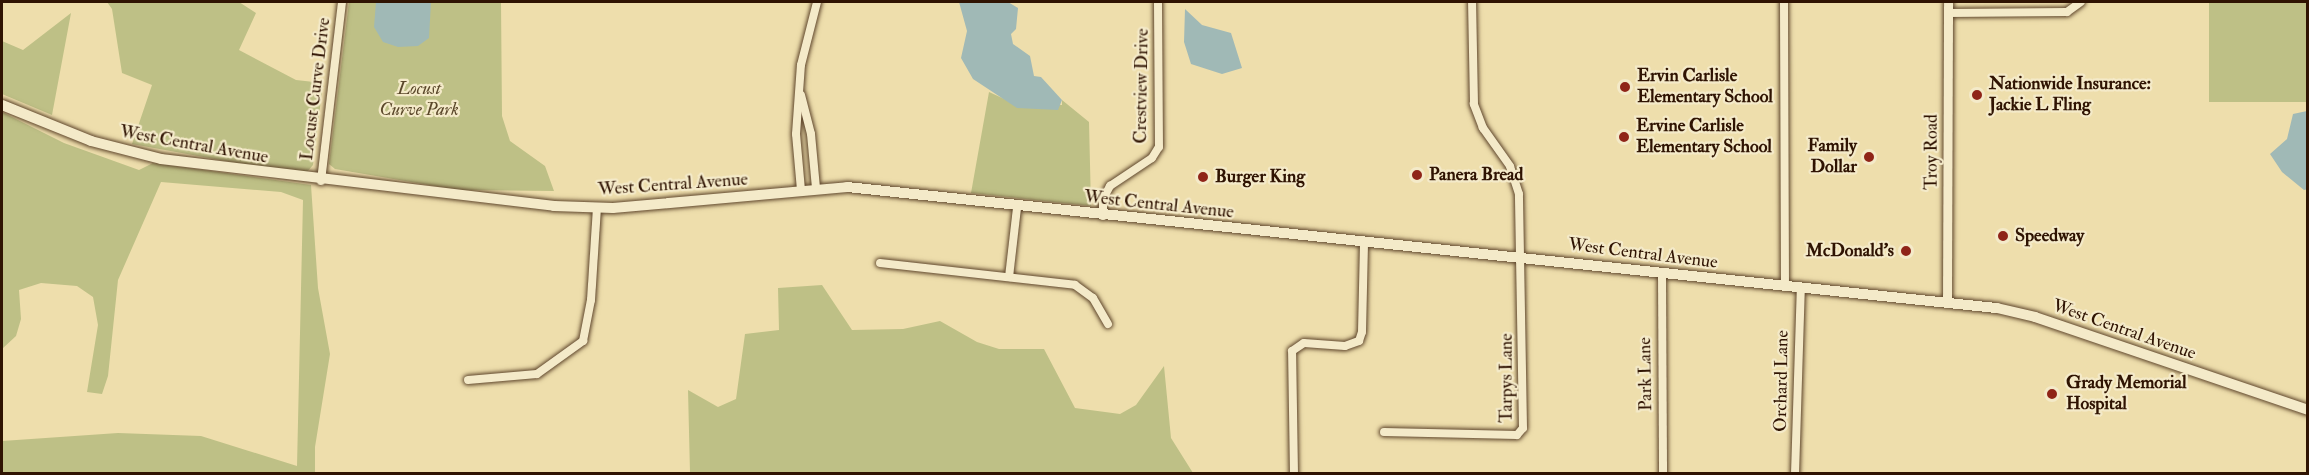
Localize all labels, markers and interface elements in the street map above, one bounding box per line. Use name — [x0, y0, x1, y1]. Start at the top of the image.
street label: Locust Curve Drive — [297, 16, 335, 162]
street label: Crestview Drive — [1130, 28, 1154, 144]
place label: Ervin Carlisle Elementary School — [1637, 66, 1773, 109]
place label: Nationwide Insurance: Jackie L Fling — [1989, 74, 2151, 116]
park label: Locust Curve Park — [379, 79, 459, 122]
marker: Ervin Carlisle Elementary School — [1618, 80, 1632, 94]
marker: Nationwide Insurance: Jackie L Fling — [1970, 88, 1984, 102]
street label: Troy Road — [1921, 114, 1943, 190]
place label: Ervine Carlisle Elementary School — [1636, 116, 1772, 158]
street label: West Central Avenue — [118, 121, 270, 169]
marker: Ervine Carlisle Elementary School — [1617, 130, 1631, 144]
place label: Family Dollar — [1808, 136, 1857, 178]
marker: Family Dollar — [1862, 150, 1876, 164]
place label: Panera Bread — [1429, 164, 1523, 186]
place label: Burger King — [1215, 166, 1305, 188]
marker: Panera Bread — [1410, 168, 1424, 182]
street label: West Central Avenue — [597, 169, 749, 201]
marker: Burger King — [1196, 170, 1210, 184]
street label: West Central Avenue — [1083, 186, 1235, 224]
place label: Speedway — [2015, 225, 2084, 247]
marker: Speedway — [1996, 229, 2010, 243]
street label: West Central Avenue — [1567, 234, 1719, 274]
place label: McDonald's — [1806, 240, 1894, 262]
marker: McDonald's — [1899, 244, 1913, 258]
street label: West Central Avenue — [2049, 295, 2199, 365]
street label: Orchard Lane — [1770, 330, 1794, 432]
street label: Tarpys Lane — [1496, 333, 1518, 423]
street label: Park Lane — [1635, 337, 1657, 411]
place label: Grady Memorial Hospital — [2066, 373, 2187, 416]
marker: Grady Memorial Hospital — [2043, 385, 2061, 403]

